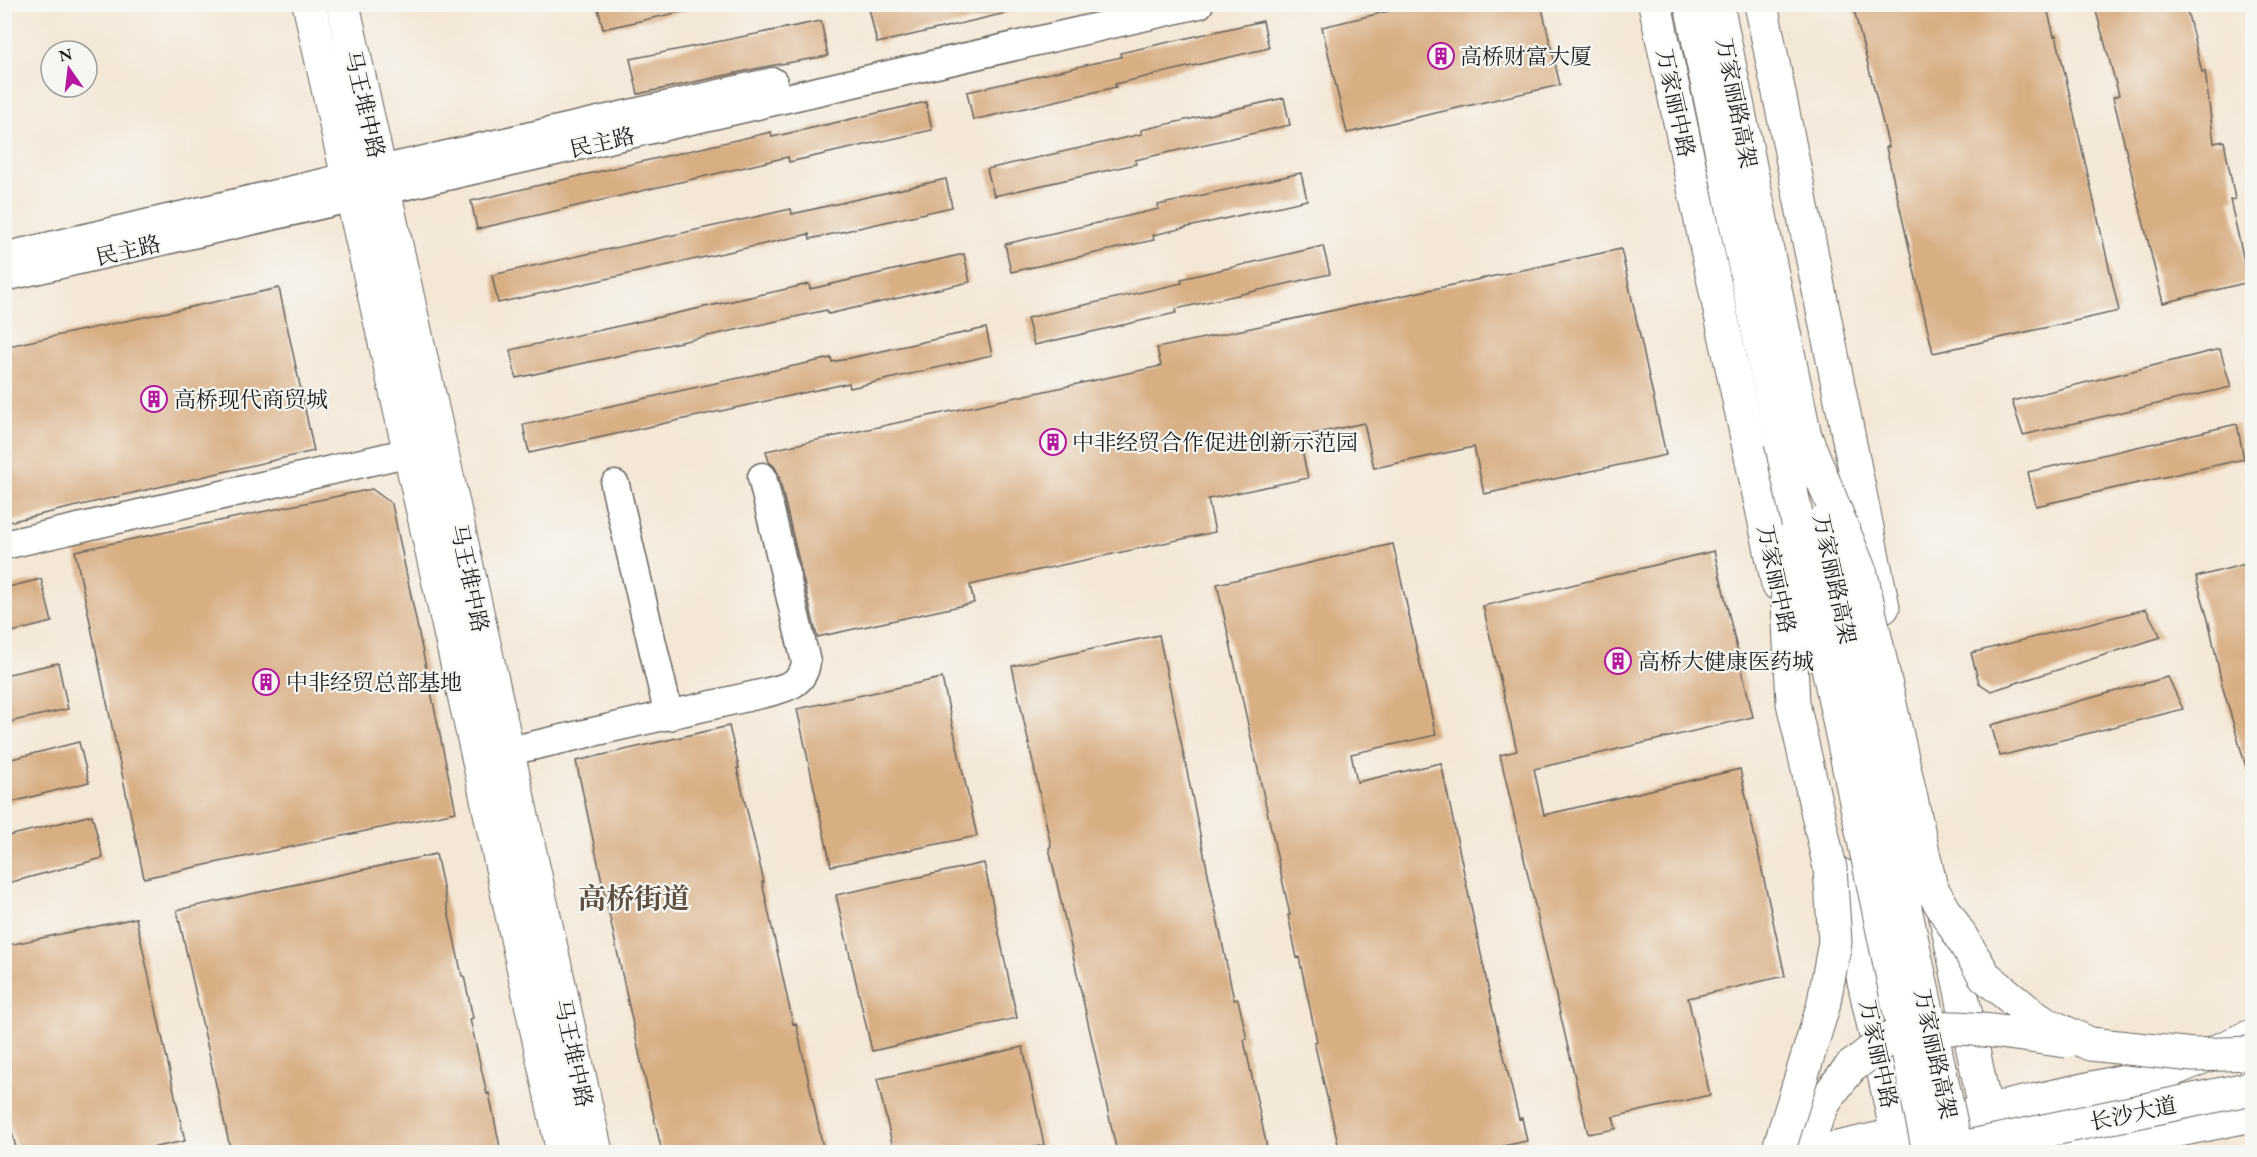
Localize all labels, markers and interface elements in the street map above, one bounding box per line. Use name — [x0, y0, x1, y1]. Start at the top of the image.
street label: 万家丽路高架 — [1710, 36, 1763, 171]
north arrow — [39, 39, 99, 99]
building icon: 高桥财富大厦 — [1426, 41, 1456, 71]
place label: 高桥财富大厦 — [1460, 42, 1592, 71]
text: N — [57, 43, 74, 67]
street label: 万家丽中路 — [1650, 46, 1701, 160]
street label: 马王堆中路 — [338, 47, 391, 161]
street label: 民主路 — [567, 121, 638, 164]
street label: 民主路 — [93, 229, 164, 272]
building icon: 高桥现代商贸城 — [139, 384, 169, 414]
place label: 高桥现代商贸城 — [174, 385, 328, 414]
building icon: 中非经贸合作促进创新示范园 — [1038, 427, 1068, 457]
place label: 中非经贸合作促进创新示范园 — [1072, 428, 1358, 457]
street label: 万家丽路高架 — [1807, 512, 1862, 647]
street label: 马王堆中路 — [444, 521, 495, 635]
street label: 万家丽中路 — [1751, 522, 1802, 636]
building icon: 高桥大健康医药城 — [1603, 646, 1633, 676]
place label: 高桥大健康医药城 — [1638, 647, 1814, 676]
building icon: 中非经贸总部基地 — [251, 667, 281, 697]
place label: 中非经贸总部基地 — [286, 668, 462, 697]
district label: 高桥街道 — [578, 880, 690, 916]
street label: 万家丽路高架 — [1908, 987, 1963, 1122]
street label: 马王堆中路 — [548, 996, 599, 1110]
street label: 万家丽中路 — [1853, 997, 1904, 1111]
street label: 长沙大道 — [2087, 1090, 2179, 1137]

